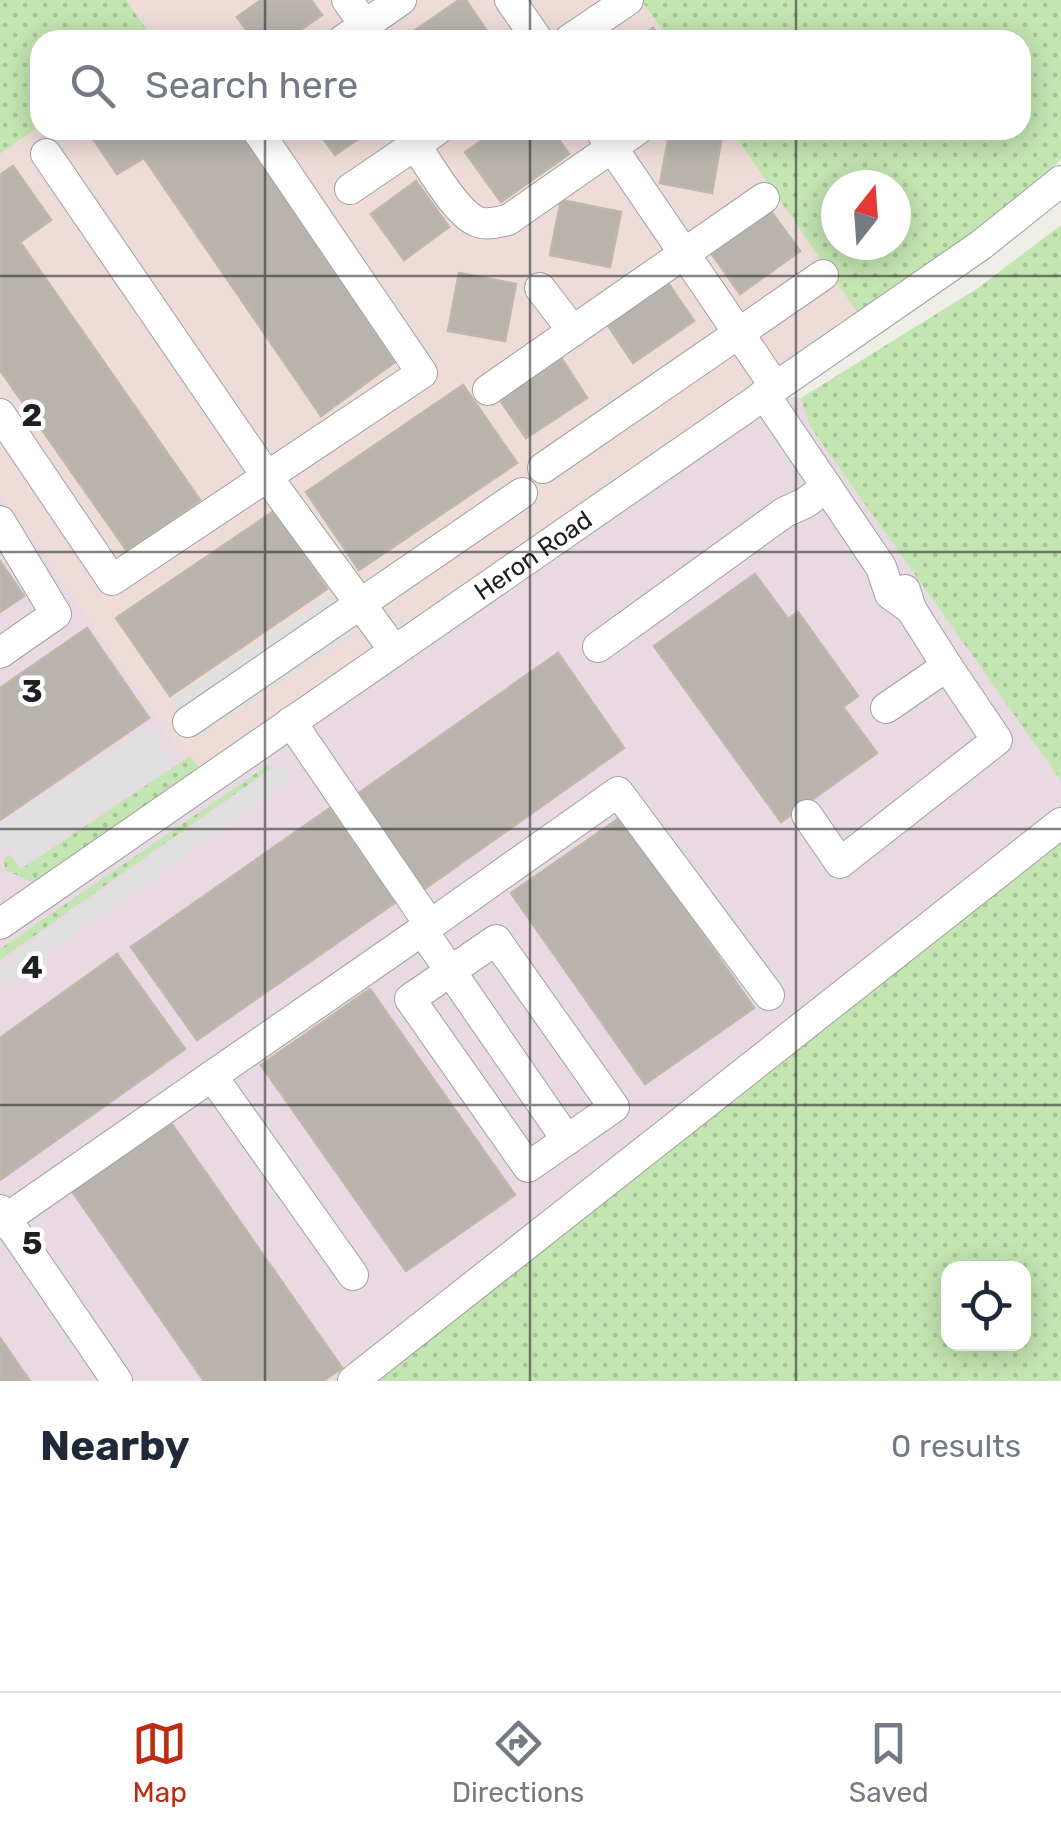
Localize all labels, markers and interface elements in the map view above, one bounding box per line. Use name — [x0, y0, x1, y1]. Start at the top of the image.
search box — [30, 30, 1031, 140]
icon: search — [65, 58, 120, 113]
text: Search here — [145, 62, 358, 108]
north arrow — [821, 170, 911, 260]
text: 2 — [22, 396, 42, 434]
street label: Heron Road — [469, 505, 597, 606]
text: 3 — [21, 672, 43, 710]
text: 4 — [21, 948, 43, 986]
text: 5 — [22, 1224, 42, 1262]
map controls — [941, 1261, 1031, 1351]
button: locate — [941, 1261, 1031, 1351]
text: Nearby — [40, 1421, 190, 1471]
text: 0 results — [891, 1427, 1021, 1465]
tab: Map — [132, 1716, 187, 1809]
tab: Directions — [452, 1716, 584, 1809]
tab: Saved — [849, 1716, 929, 1809]

